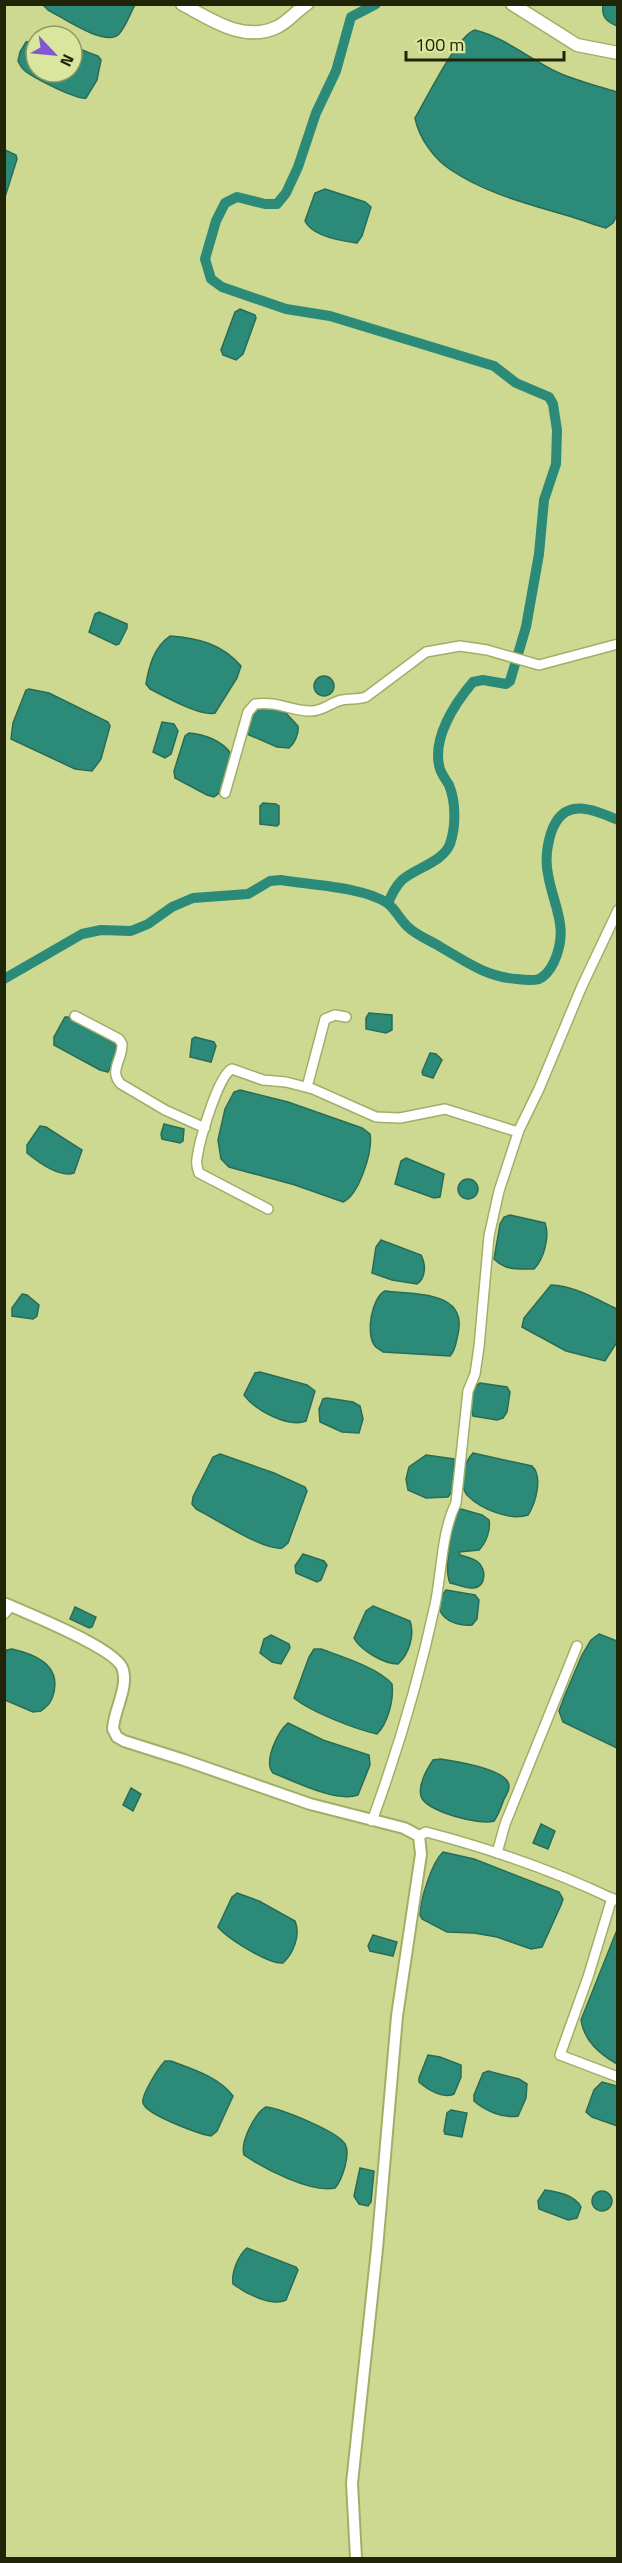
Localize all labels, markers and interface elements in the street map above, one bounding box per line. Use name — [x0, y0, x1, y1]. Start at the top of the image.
north arrow — [24, 24, 84, 84]
scale bar — [406, 24, 564, 62]
text: 100 m — [415, 31, 464, 58]
text: N — [54, 50, 81, 71]

